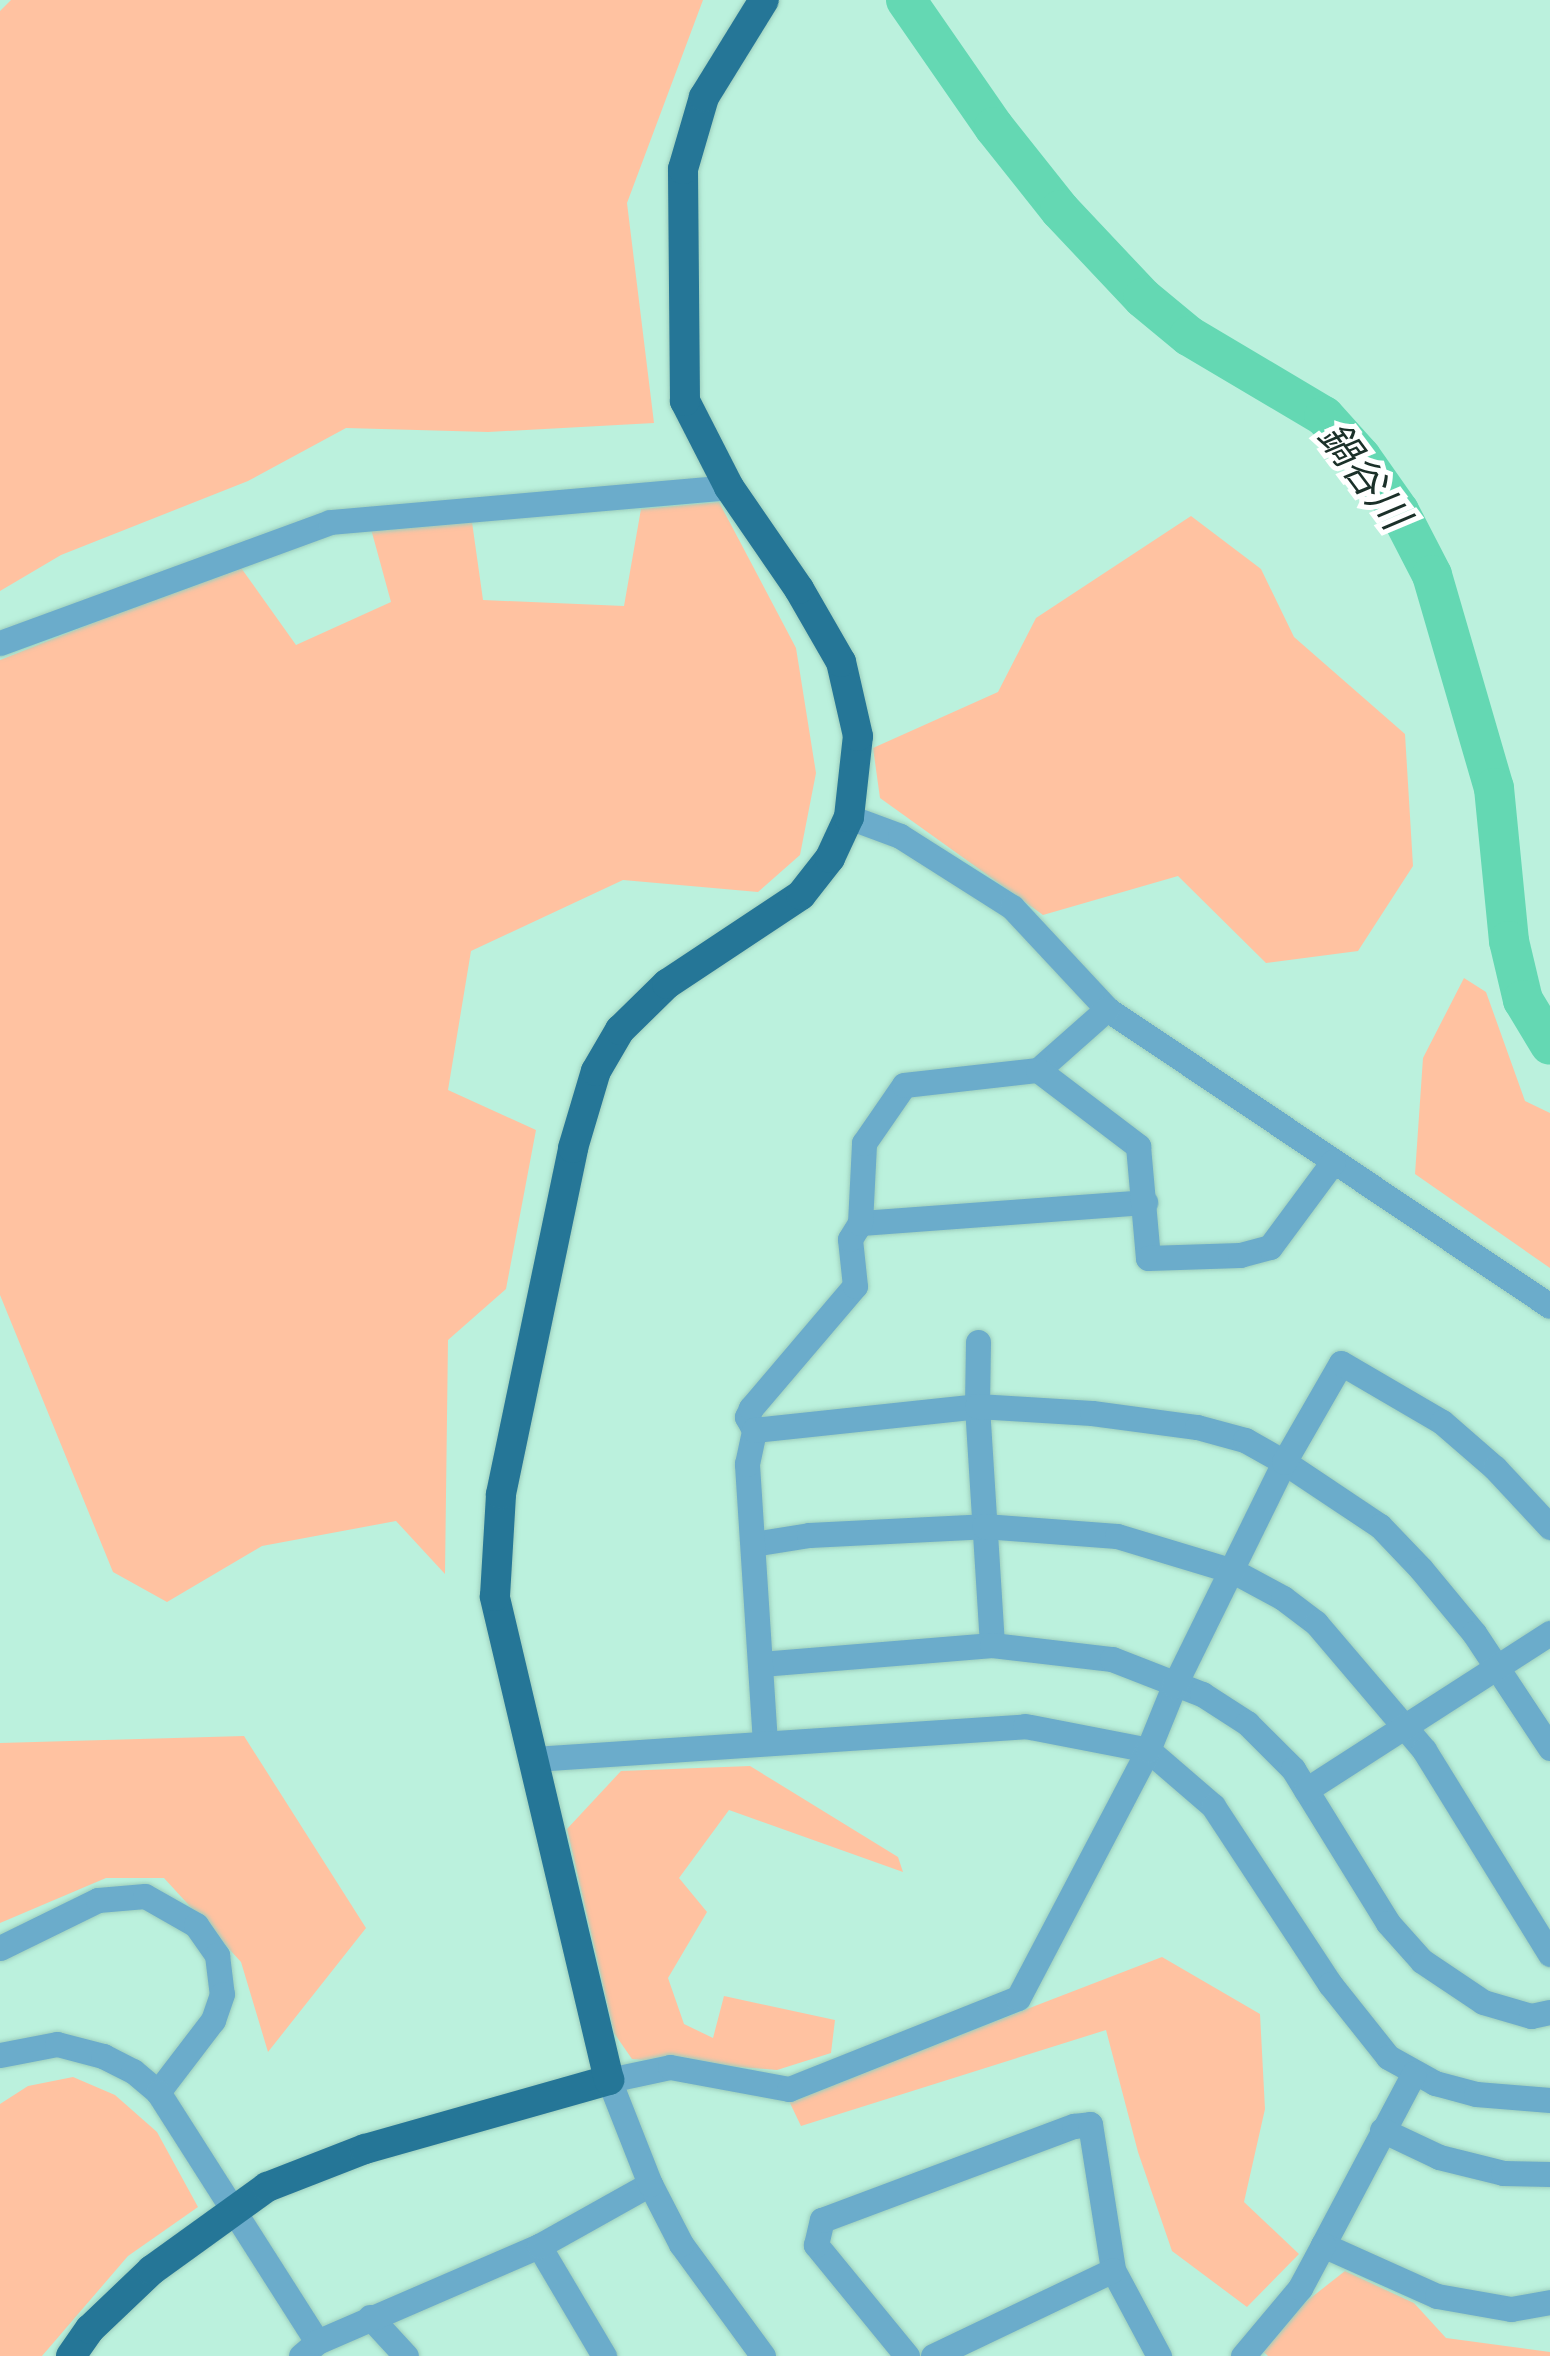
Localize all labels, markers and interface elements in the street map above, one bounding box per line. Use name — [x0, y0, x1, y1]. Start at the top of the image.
water label: 鍋谷川 — [1310, 413, 1420, 537]

